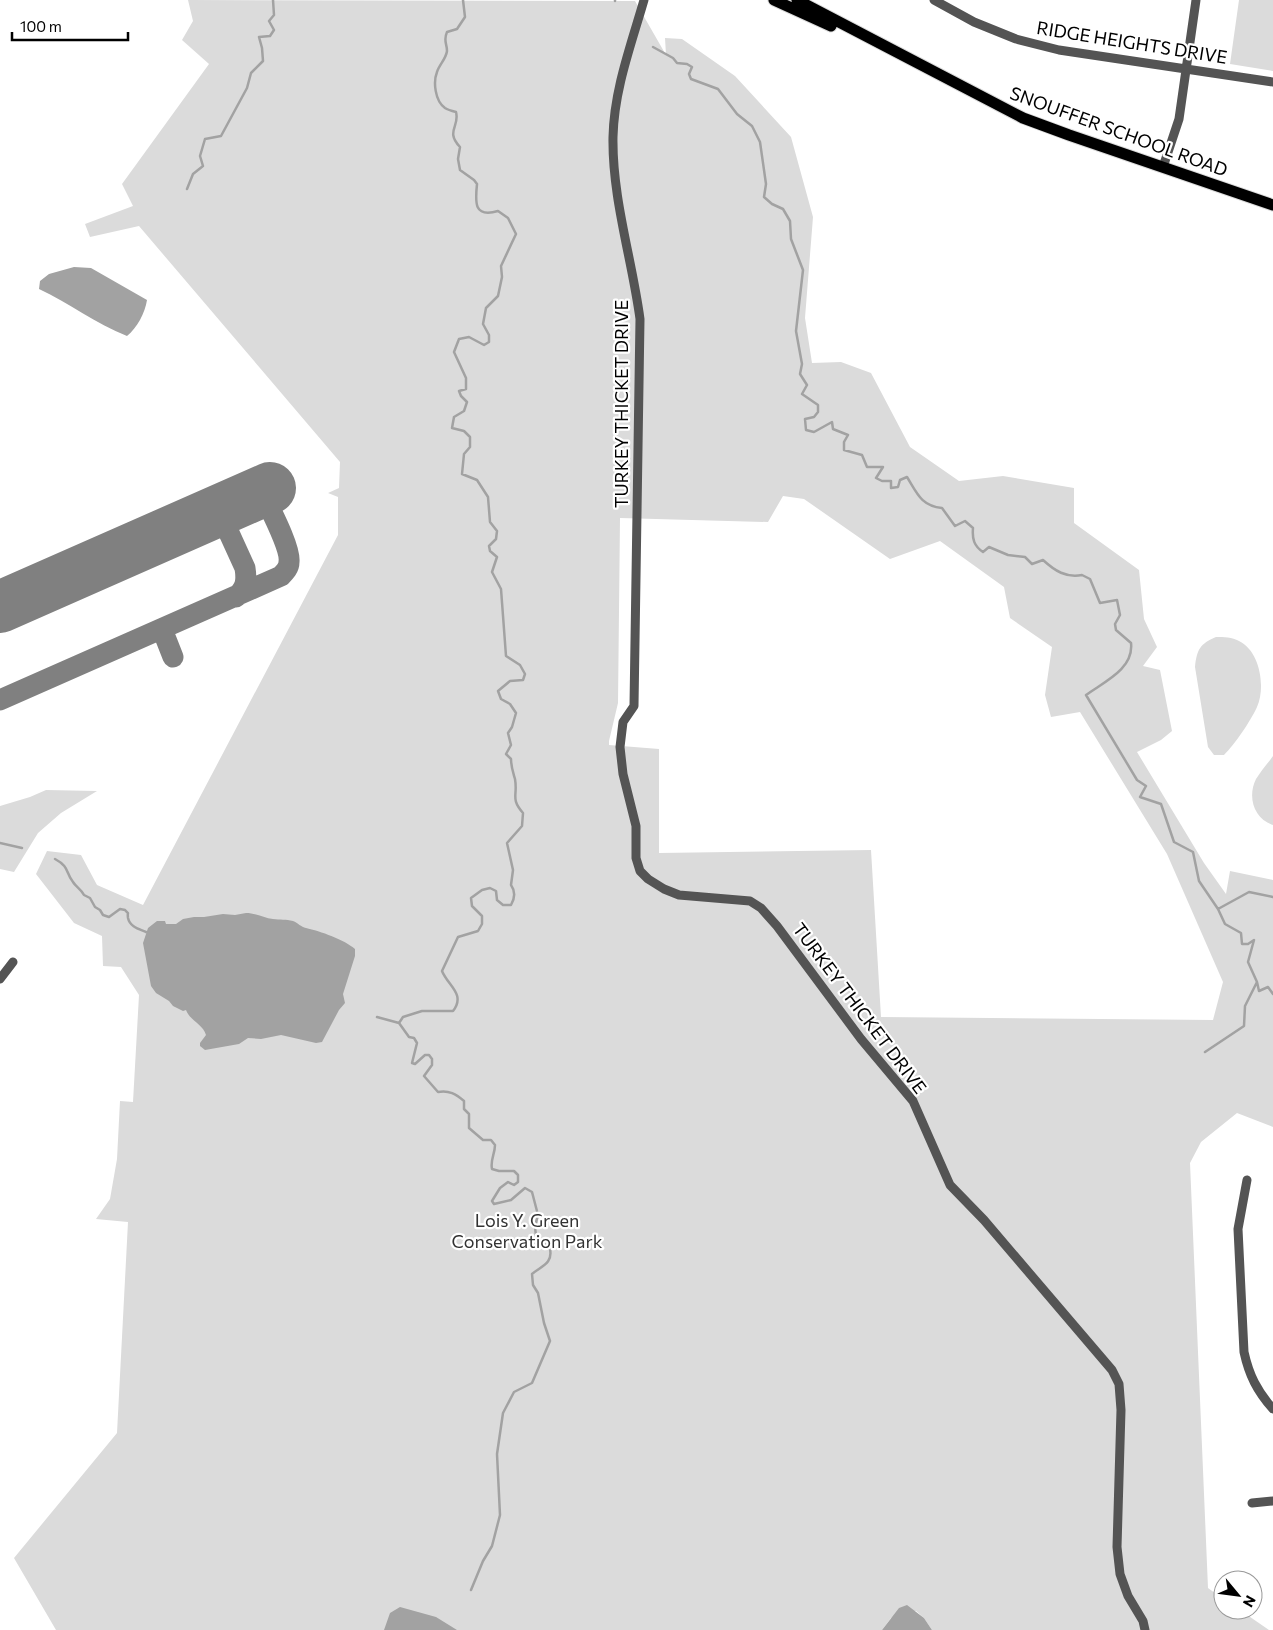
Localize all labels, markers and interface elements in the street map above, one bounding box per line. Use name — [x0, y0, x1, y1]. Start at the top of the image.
scale bar — [12, 10, 129, 42]
street label: RIDGE HEIGHTS DRIVE — [1035, 16, 1229, 68]
text: 100 m — [20, 17, 62, 35]
street label: SNOUFFER SCHOOL ROAD — [1007, 81, 1231, 181]
street label: TURKEY THICKET DRIVE — [610, 300, 632, 508]
street label: TURKEY THICKET DRIVE — [789, 918, 931, 1098]
park label: Lois Y. Green Conservation Park — [452, 1209, 603, 1252]
north arrow — [1213, 1570, 1263, 1620]
text: N — [1240, 1593, 1260, 1610]

